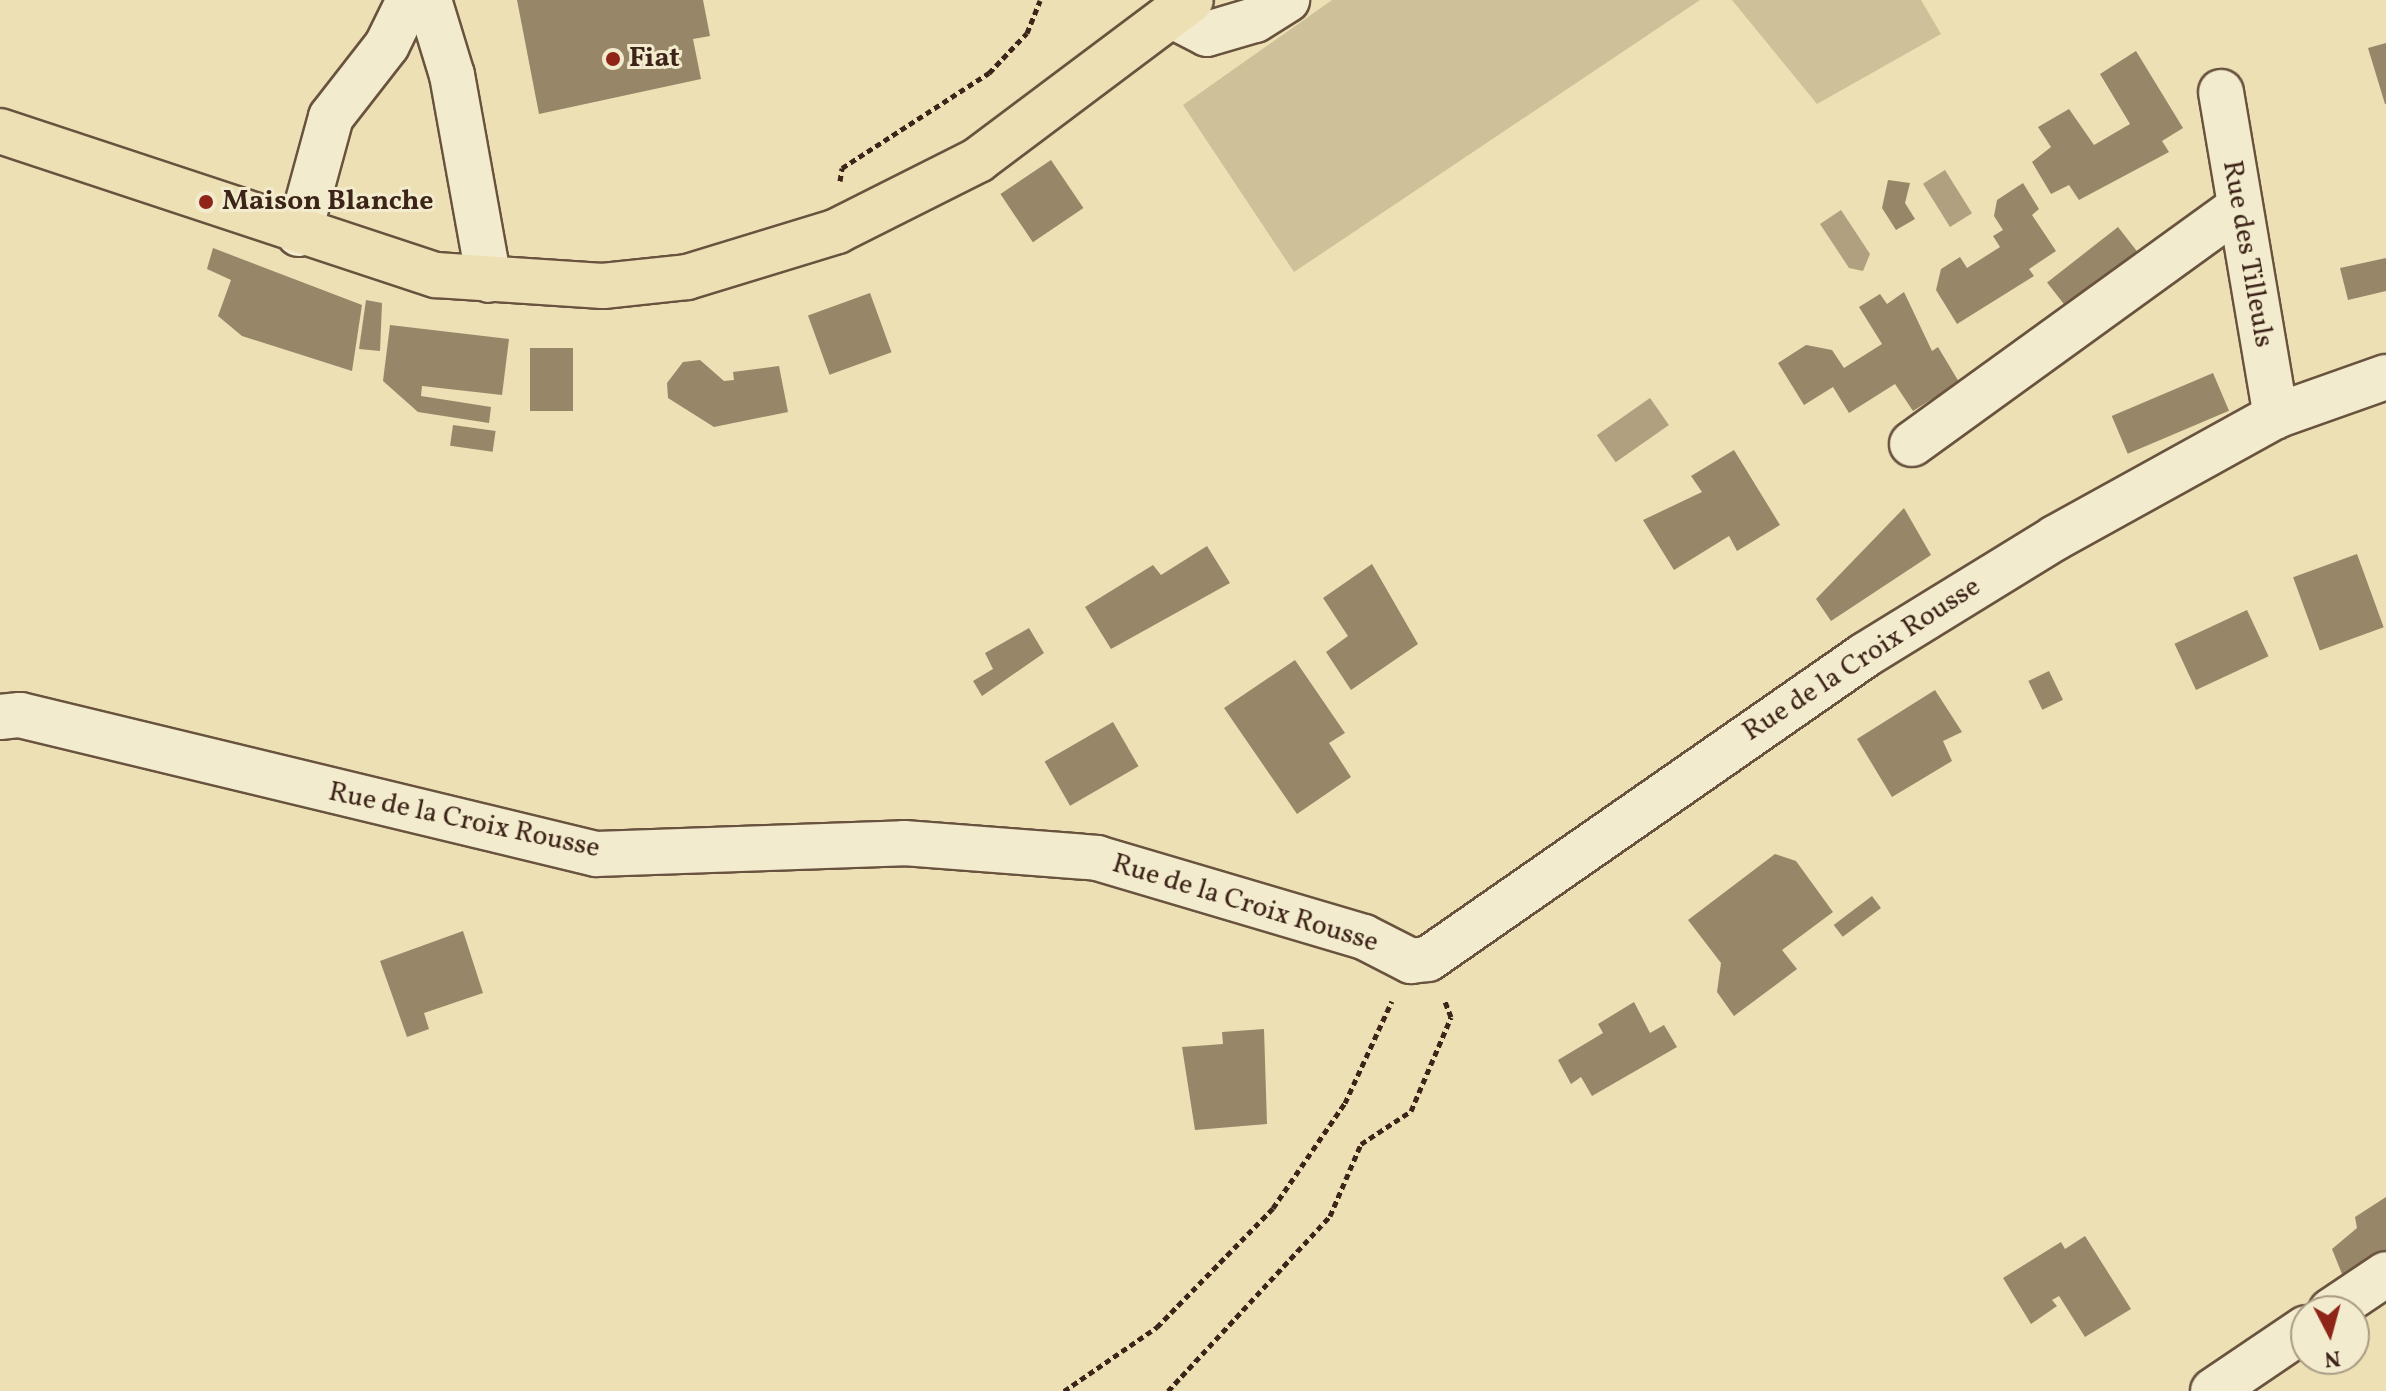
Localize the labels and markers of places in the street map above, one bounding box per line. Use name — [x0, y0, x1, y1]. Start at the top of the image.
place label: Fiat — [629, 42, 680, 76]
marker: Fiat — [604, 50, 622, 68]
place label: Maison Blanche — [222, 185, 433, 219]
marker: Maison Blanche — [197, 193, 215, 211]

